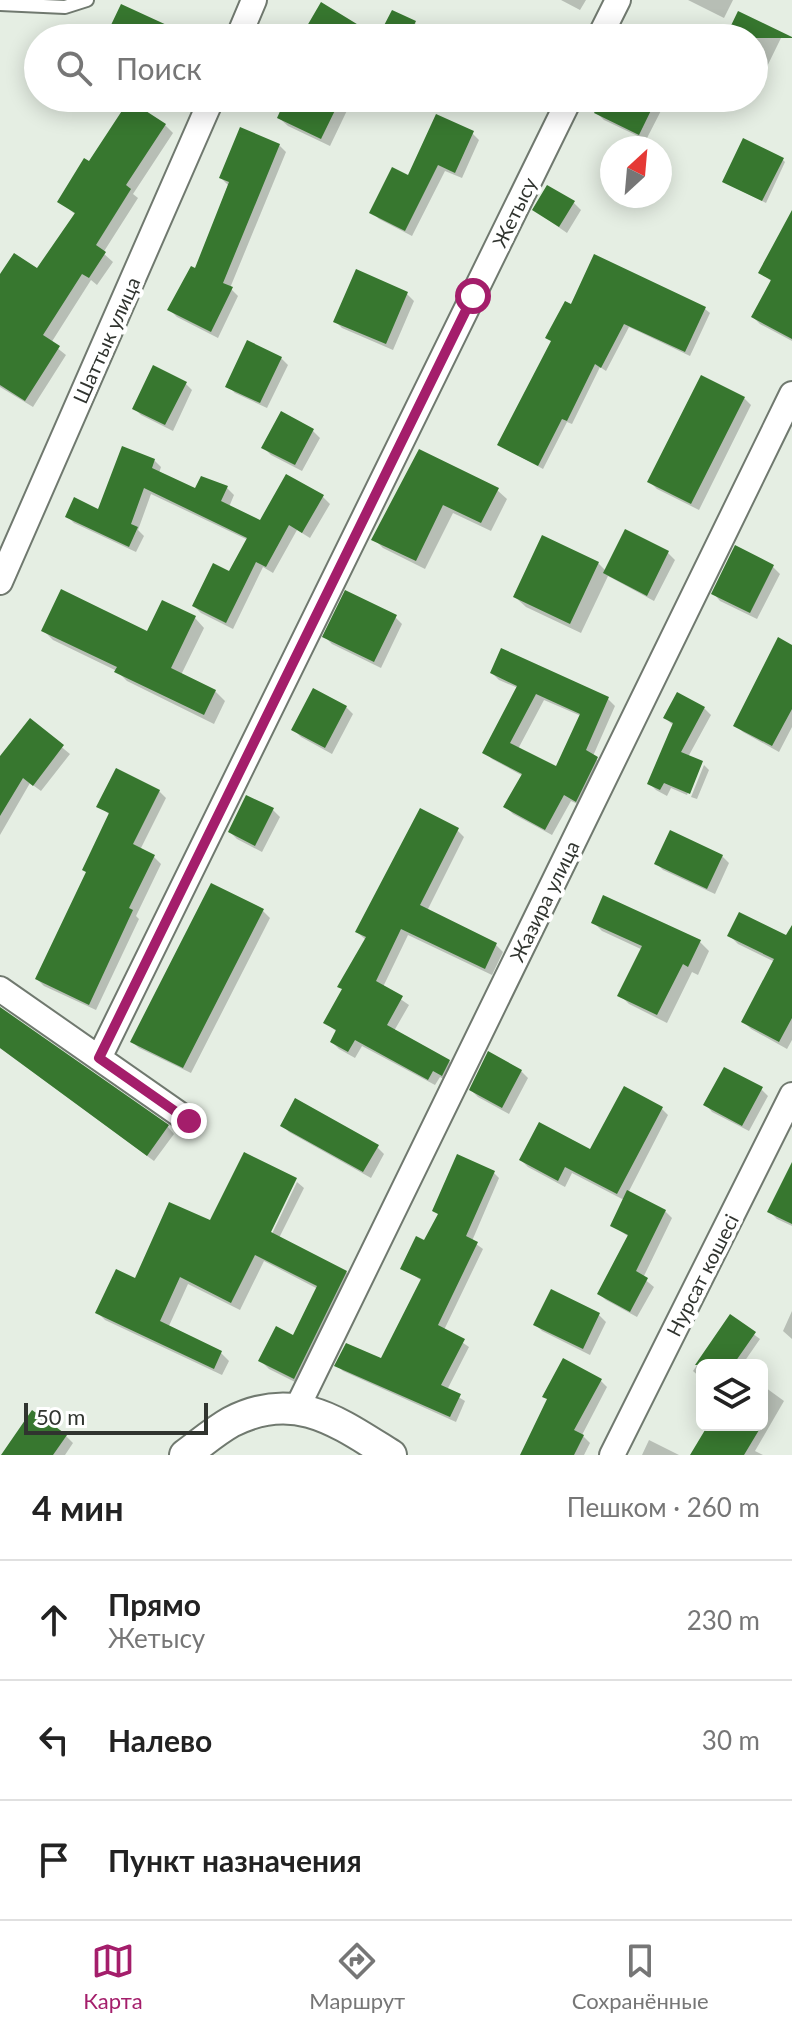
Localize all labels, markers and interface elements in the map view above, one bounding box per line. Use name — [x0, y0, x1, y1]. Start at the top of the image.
search box — [24, 24, 768, 112]
icon: search — [52, 46, 96, 90]
text: Поиск — [116, 50, 202, 86]
north arrow — [600, 136, 672, 208]
street label: Жетысу — [487, 173, 541, 251]
street label: Шаттык улица — [67, 273, 145, 407]
route start — [455, 278, 491, 314]
street label: Жазира улица — [504, 836, 584, 966]
route end — [171, 1103, 207, 1139]
street label: Нурсат кошесi — [661, 1210, 743, 1340]
map controls — [696, 1359, 768, 1431]
button: layers — [696, 1359, 768, 1431]
scale bar — [24, 1399, 208, 1435]
text: 50 m — [36, 1403, 85, 1430]
text: 4 мин — [32, 1487, 124, 1528]
text: Пешком · 260 m — [567, 1491, 760, 1523]
text: Прямо — [108, 1586, 201, 1622]
icon: ahead — [32, 1598, 76, 1642]
text: 230 m — [687, 1604, 760, 1636]
text: Жетысу — [108, 1622, 205, 1654]
icon: left — [32, 1718, 76, 1762]
text: Налево — [108, 1722, 212, 1758]
text: 30 m — [702, 1724, 760, 1756]
icon: arrive — [32, 1838, 76, 1882]
text: Пункт назначения — [108, 1842, 362, 1878]
tab: Карта — [83, 1939, 143, 2014]
tab: Маршрут — [309, 1939, 405, 2014]
tab: Сохранённые — [572, 1939, 709, 2014]

